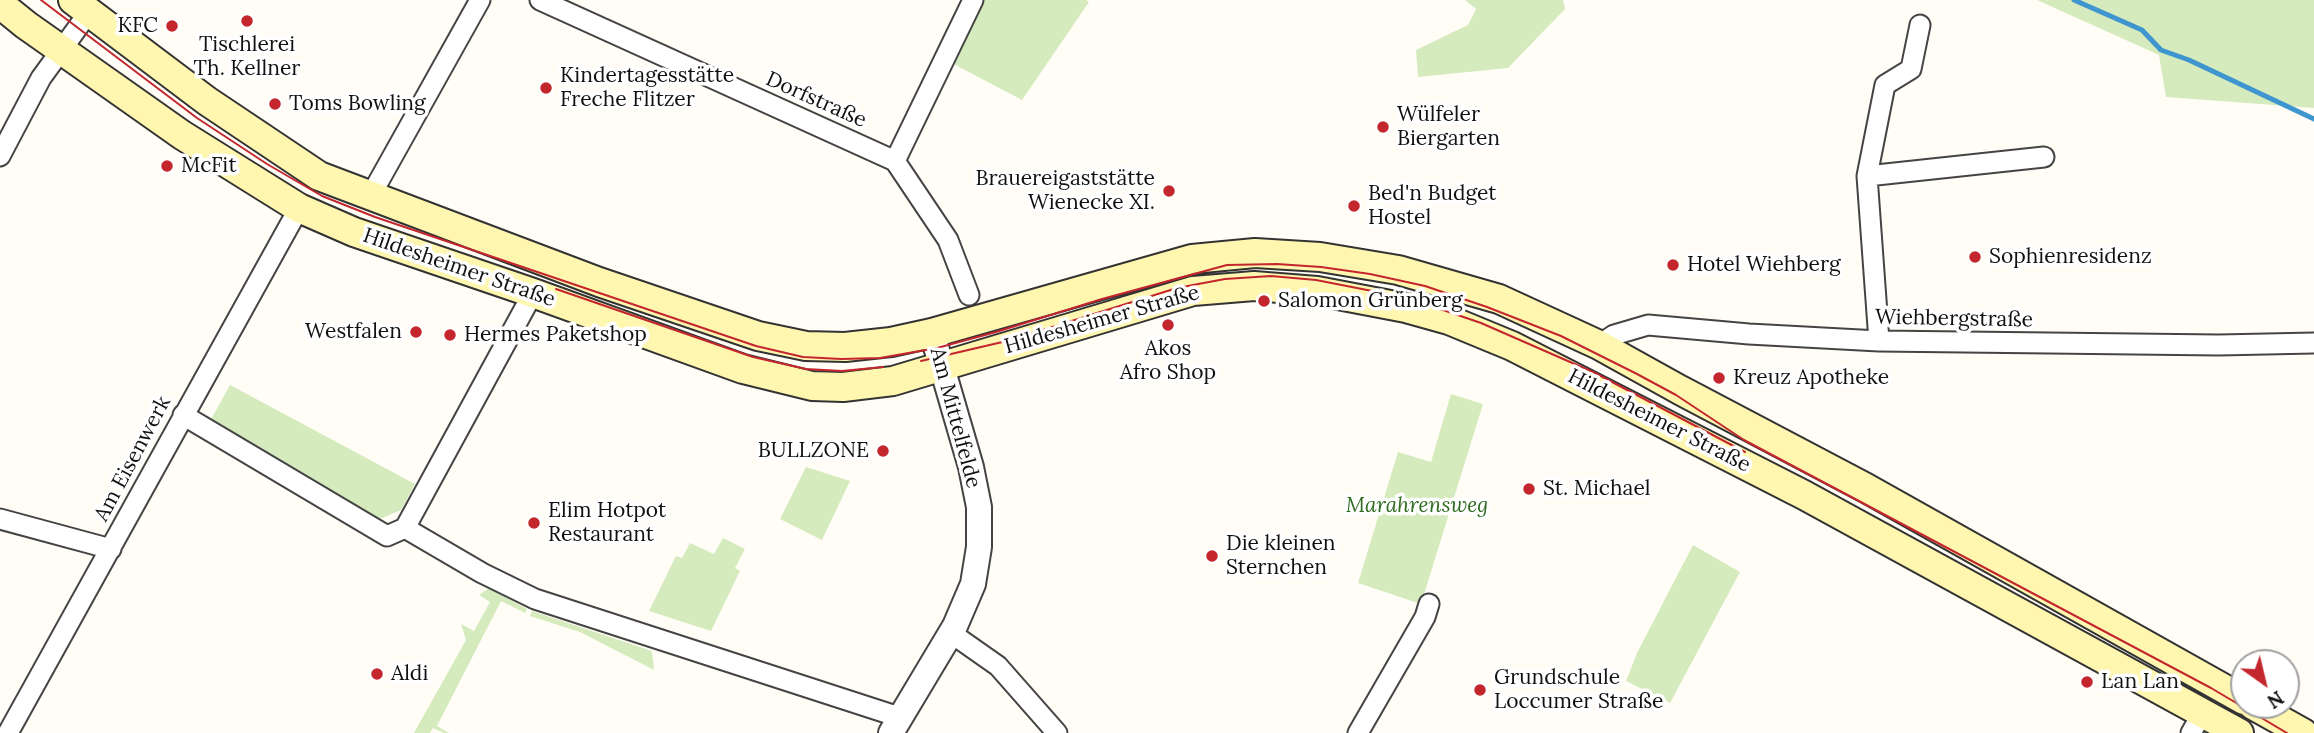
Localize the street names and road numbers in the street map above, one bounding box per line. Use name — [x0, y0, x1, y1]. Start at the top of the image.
street label: Dorfstraße — [762, 67, 870, 133]
street label: Hildesheimer Straße — [360, 223, 558, 313]
street label: Hildesheimer Straße — [1002, 280, 1202, 360]
street label: Wiehbergstraße — [1875, 305, 2033, 333]
street label: Am Mittelfelde — [924, 345, 986, 491]
street label: Hildesheimer Straße — [1563, 364, 1755, 478]
street label: Am Eisenwerk — [89, 392, 177, 526]

